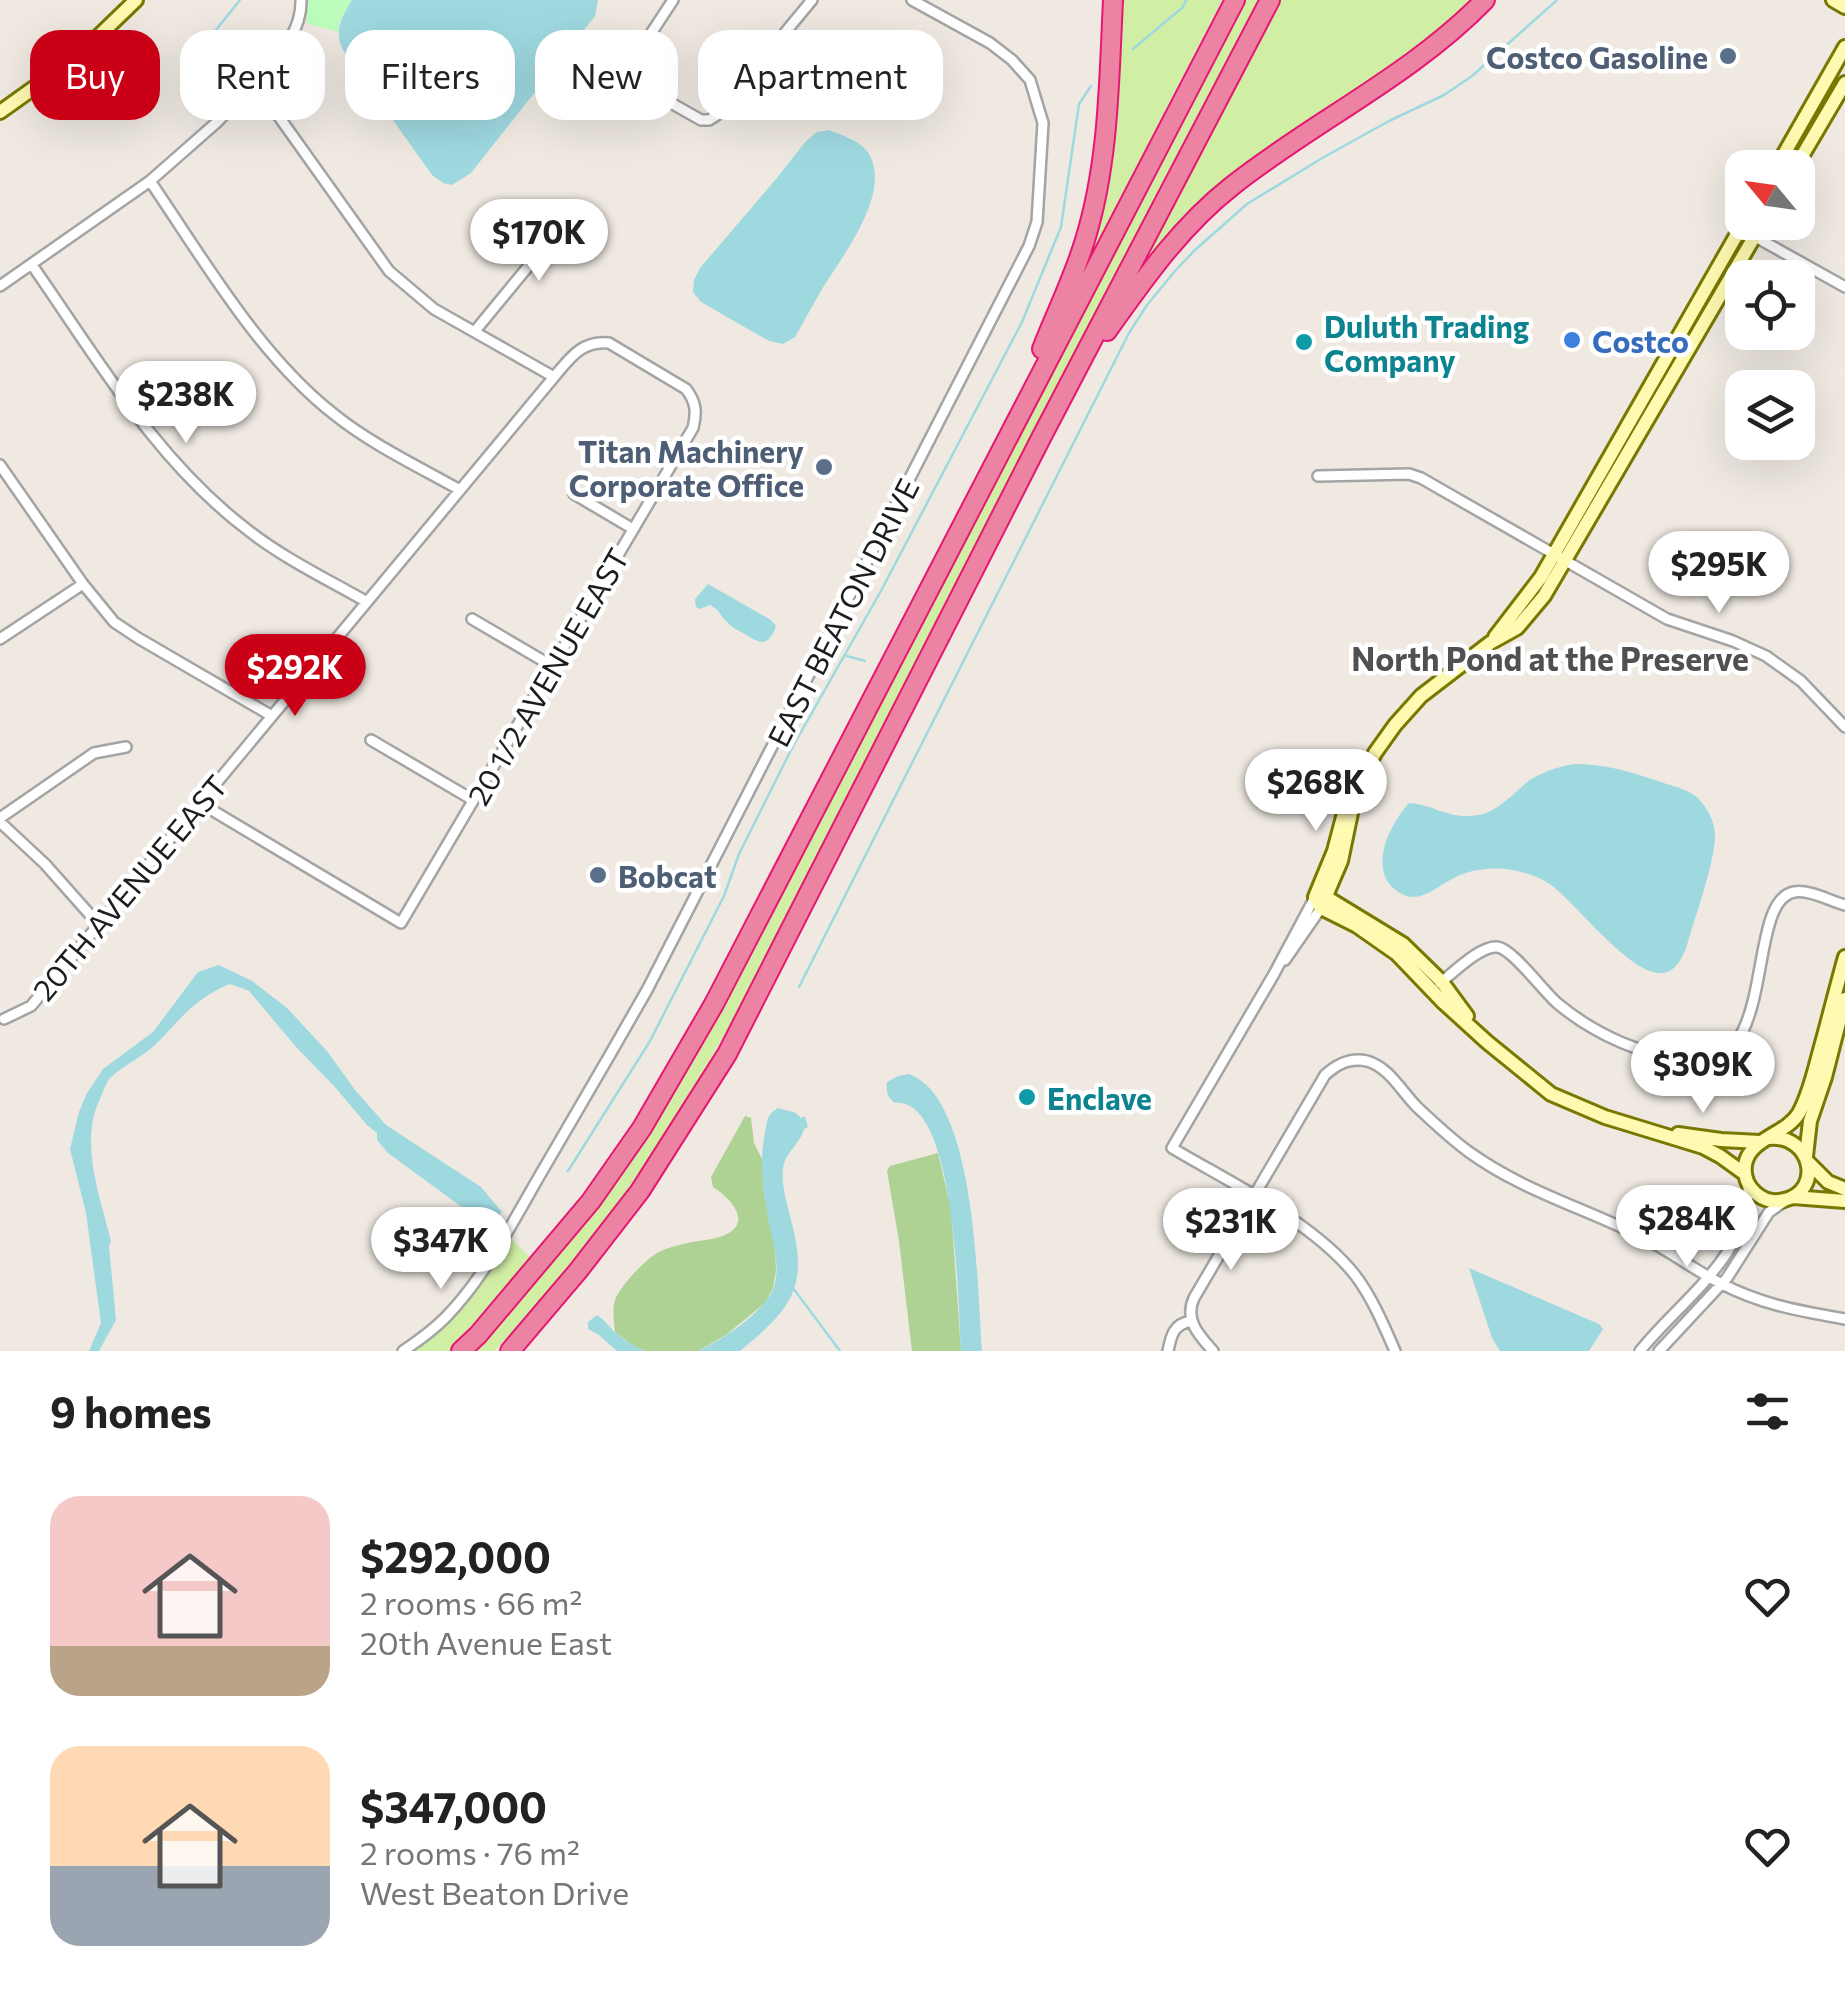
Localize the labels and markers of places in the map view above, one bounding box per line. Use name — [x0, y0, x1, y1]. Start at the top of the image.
place label: Costco Gasoline — [1486, 38, 1708, 75]
marker: Costco Gasoline — [1717, 45, 1739, 67]
pin: $170K — [469, 199, 609, 284]
place label: Duluth Trading Company — [1324, 307, 1529, 378]
place label: Costco — [1592, 322, 1689, 359]
marker: Costco — [1561, 329, 1583, 351]
marker: Duluth Trading Company — [1293, 331, 1315, 353]
pin: $238K — [116, 361, 256, 446]
place label: Titan Machinery Corporate Office — [569, 432, 805, 503]
marker: Titan Machinery Corporate Office — [813, 456, 835, 478]
pin: $295K — [1649, 531, 1789, 616]
pin: $292K — [225, 634, 365, 719]
pin: $268K — [1246, 749, 1386, 834]
place label: Bobcat — [618, 857, 717, 894]
marker: Bobcat — [587, 864, 609, 886]
pin: $309K — [1633, 1031, 1773, 1116]
place label: Enclave — [1047, 1079, 1152, 1116]
marker: Enclave — [1016, 1086, 1038, 1108]
pin: $284K — [1617, 1185, 1757, 1270]
pin: $231K — [1161, 1188, 1301, 1273]
pin: $347K — [371, 1207, 511, 1292]

